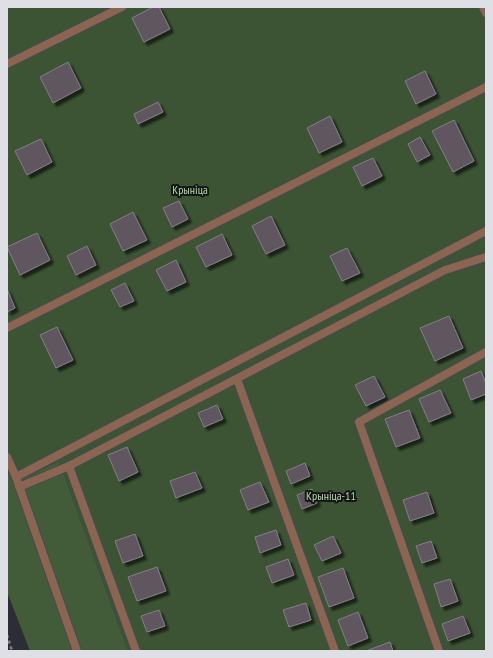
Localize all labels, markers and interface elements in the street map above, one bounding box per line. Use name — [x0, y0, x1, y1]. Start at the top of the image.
park label: Крыніца — [172, 182, 208, 197]
park label: Крыніца-11 — [306, 488, 356, 503]

